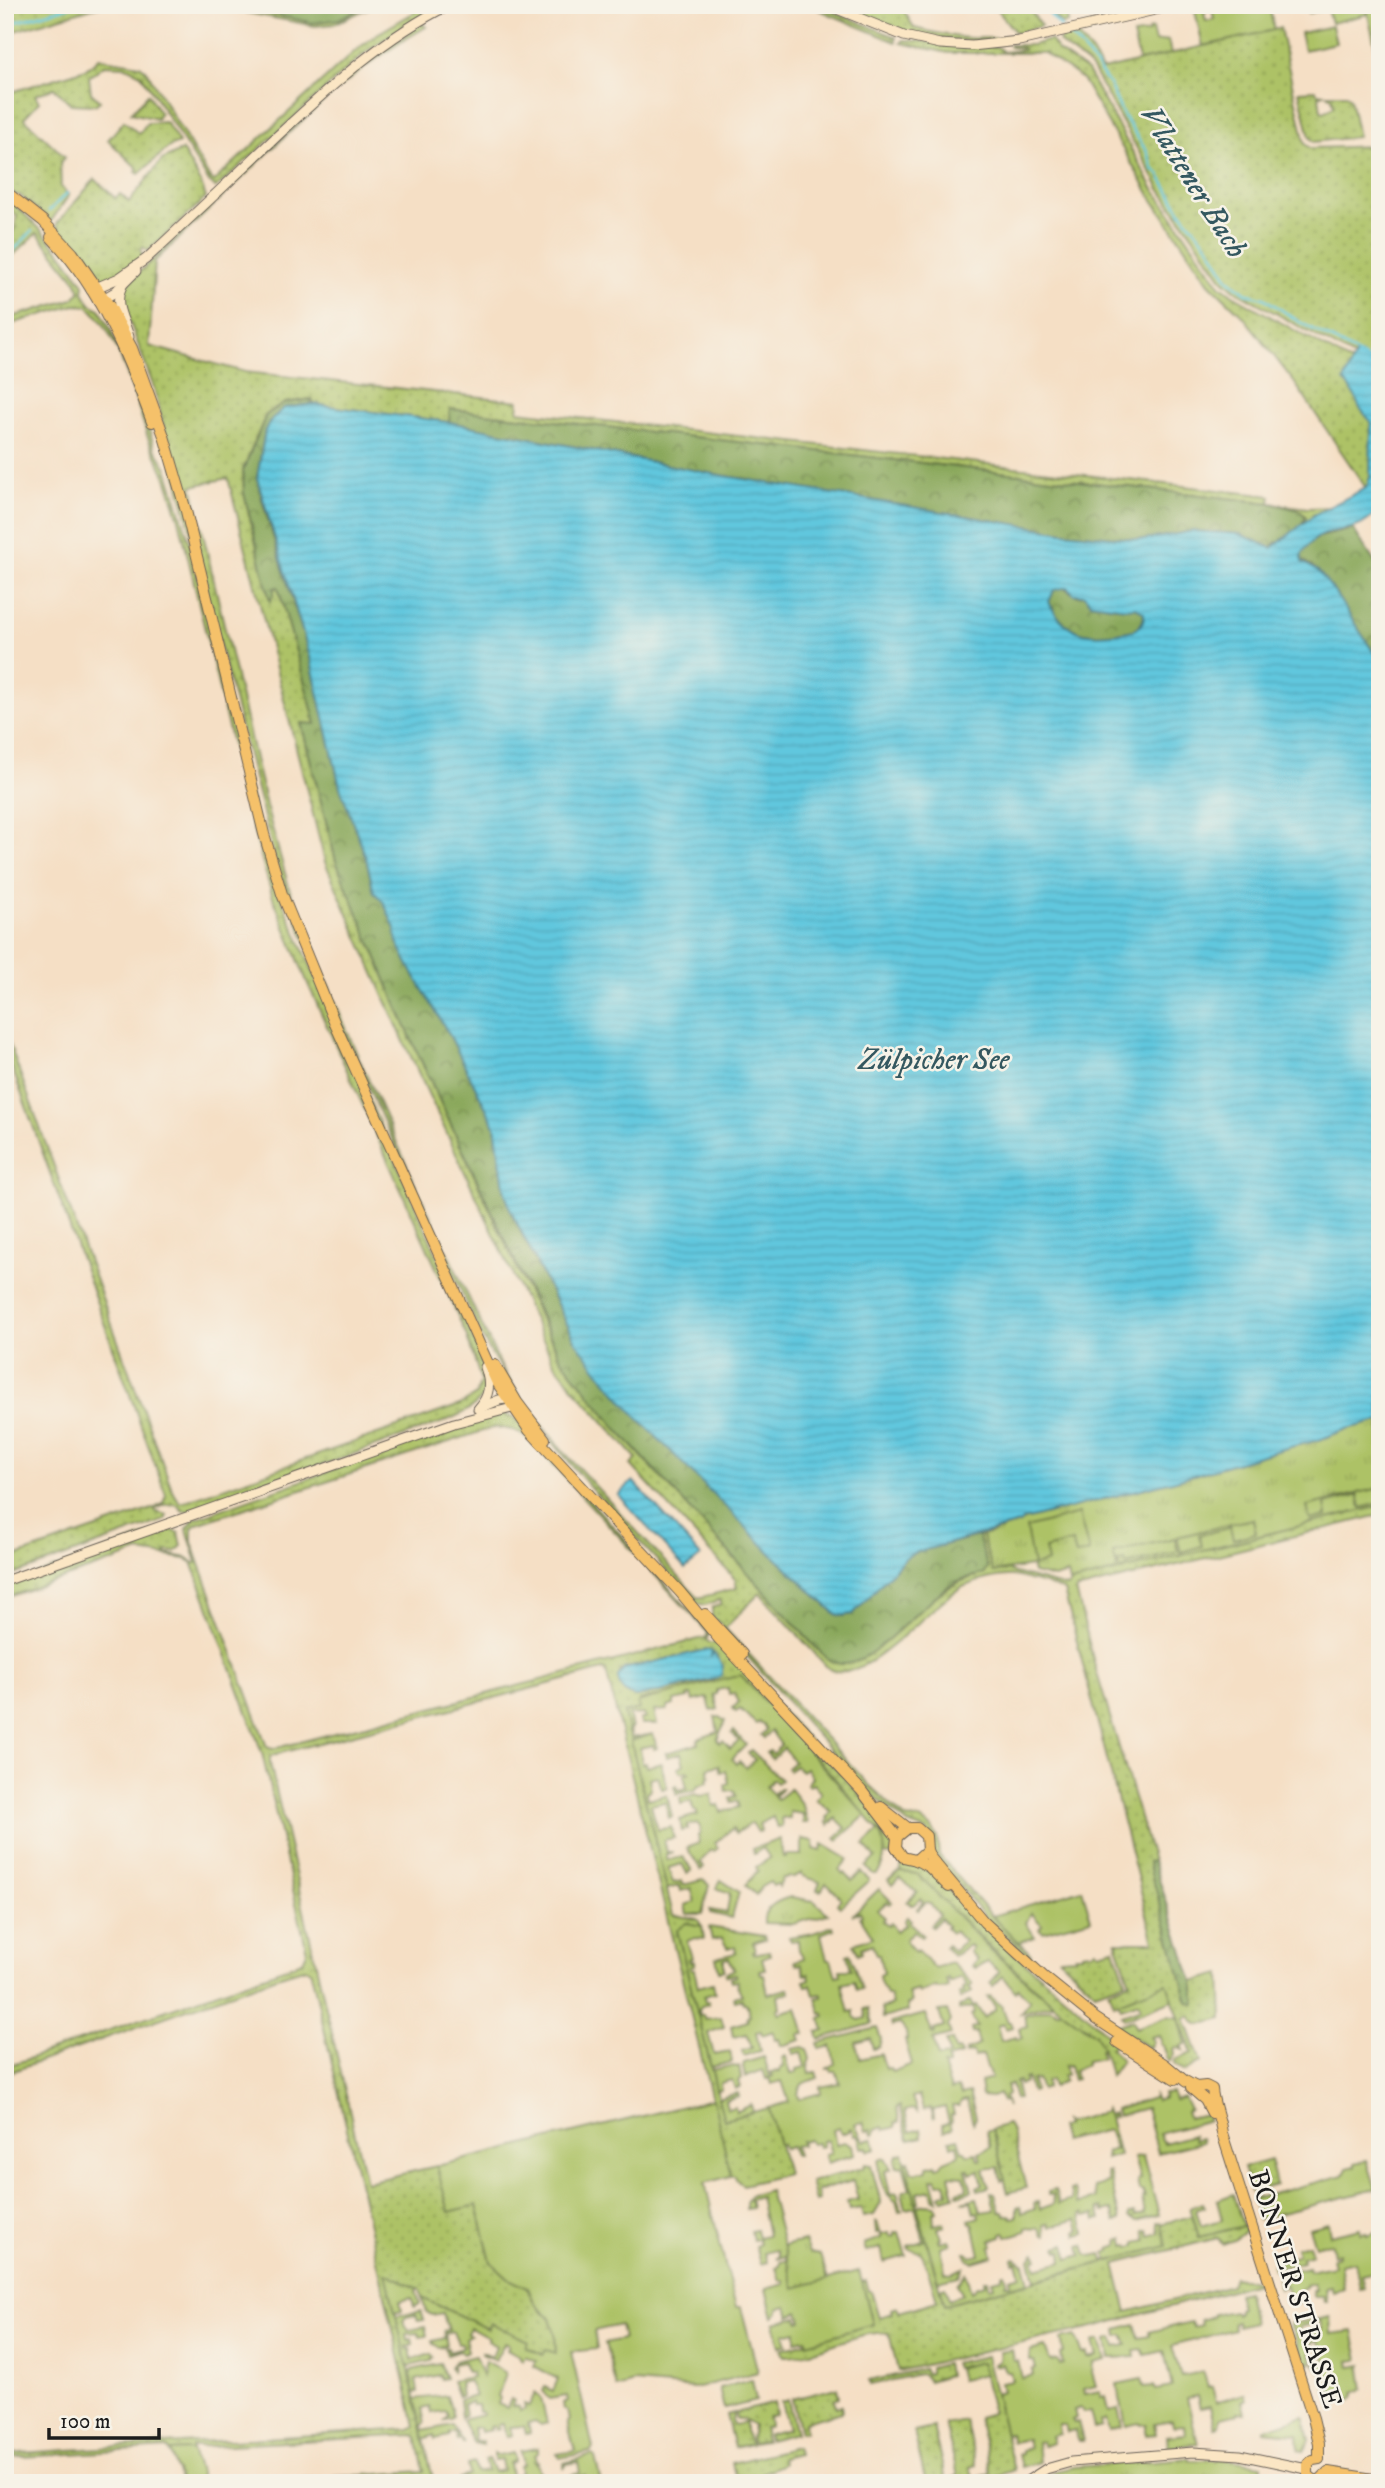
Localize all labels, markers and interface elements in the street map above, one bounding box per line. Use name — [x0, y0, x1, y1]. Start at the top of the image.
water label: Vlattener Bach — [1131, 99, 1255, 265]
water label: Zülpicher See — [856, 1042, 1010, 1079]
street label: BONNER STRASSE — [1240, 2165, 1350, 2413]
scale bar — [49, 2397, 159, 2441]
text: 100 m — [60, 2409, 111, 2435]

